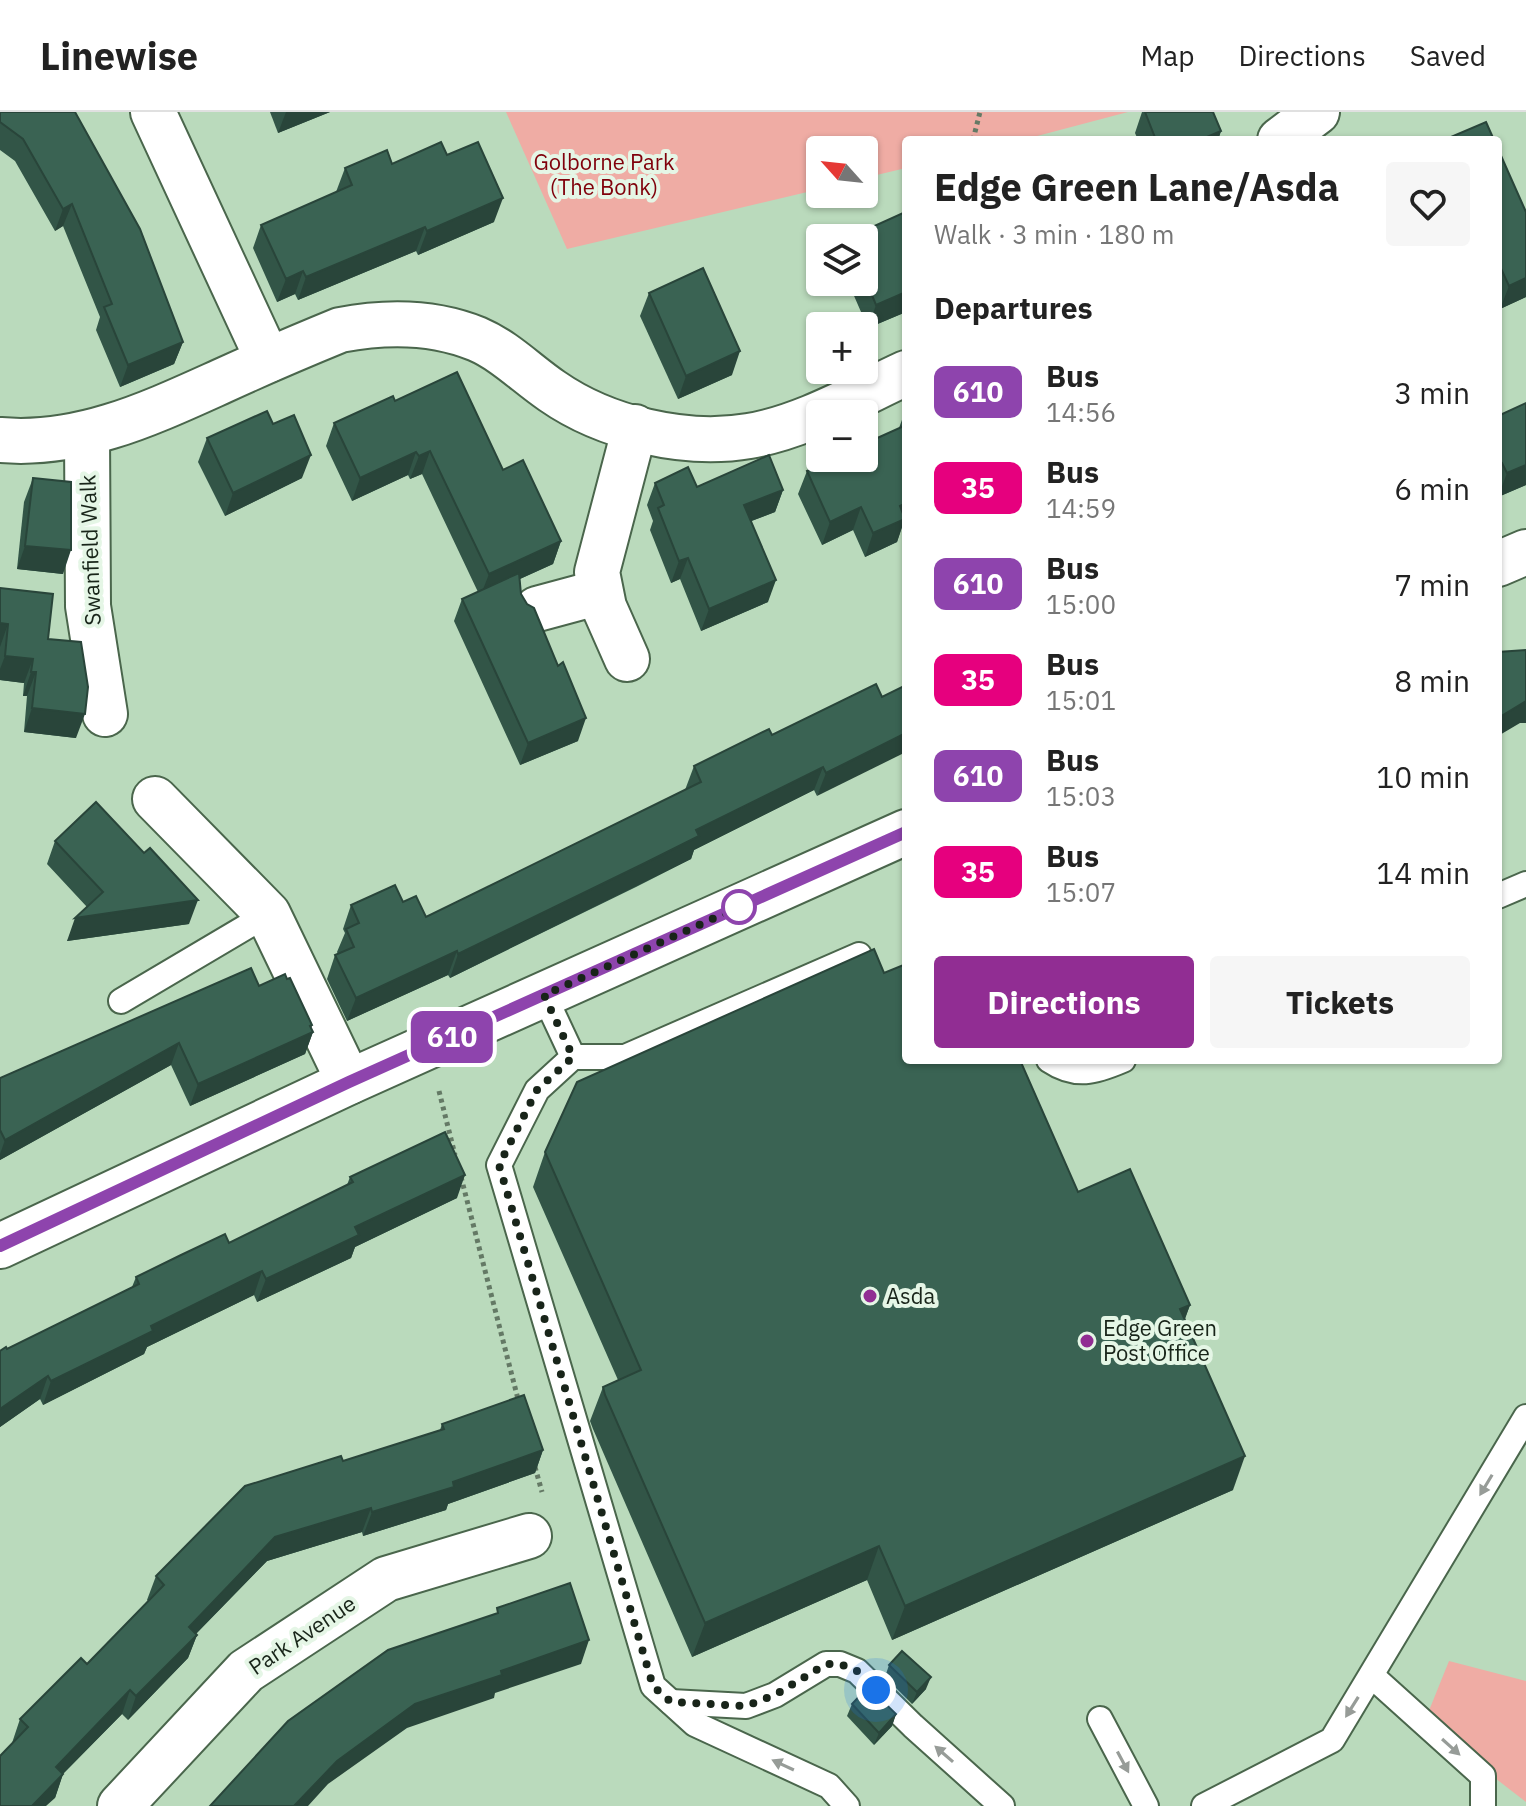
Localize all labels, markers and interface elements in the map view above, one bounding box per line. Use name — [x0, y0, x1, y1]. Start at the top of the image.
text: Linewise — [40, 31, 198, 80]
text: Map — [1140, 37, 1194, 74]
text: Directions — [1238, 37, 1366, 74]
text: Saved — [1410, 37, 1486, 74]
north arrow — [806, 136, 878, 208]
map controls — [806, 136, 878, 472]
park label: Golborne Park (The Bonk) — [533, 147, 675, 201]
text: Edge Green Lane/Asda — [934, 162, 1339, 211]
button: heart — [1386, 162, 1470, 246]
text: Walk · 3 min · 180 m — [934, 217, 1174, 251]
button: layers — [806, 224, 878, 296]
text: Departures — [934, 288, 1093, 327]
button: + — [806, 312, 878, 384]
text: Bus — [1046, 356, 1099, 395]
text: 610 — [953, 373, 1003, 410]
text: 3 min — [1394, 373, 1470, 412]
text: 14:56 — [1046, 395, 1116, 429]
button: − — [806, 400, 878, 472]
text: Bus — [1046, 452, 1099, 491]
text: 35 — [961, 469, 995, 506]
text: 6 min — [1394, 469, 1470, 508]
street label: Swanfield Walk — [72, 474, 107, 626]
text: 14:59 — [1046, 491, 1116, 525]
text: Bus — [1046, 548, 1099, 587]
text: 610 — [953, 565, 1003, 602]
text: 7 min — [1394, 565, 1470, 604]
text: 15:00 — [1046, 587, 1116, 621]
text: Bus — [1046, 644, 1099, 683]
text: 35 — [961, 661, 995, 698]
text: 8 min — [1394, 661, 1470, 700]
text: 15:01 — [1046, 683, 1116, 717]
text: Bus — [1046, 740, 1099, 779]
text: 610 — [953, 757, 1003, 794]
text: 10 min — [1376, 757, 1470, 796]
text: 15:03 — [1046, 779, 1116, 813]
text: Bus — [1046, 836, 1099, 875]
text: 35 — [961, 853, 995, 890]
text: 14 min — [1376, 853, 1470, 892]
text: 15:07 — [1046, 875, 1116, 909]
unlabelled marker — [722, 890, 756, 924]
button: Directions — [934, 956, 1194, 1048]
button: Tickets — [1210, 956, 1470, 1048]
line badge: 610 — [406, 1011, 498, 1063]
text: 610 — [427, 1018, 477, 1055]
place label: Asda — [886, 1281, 936, 1310]
marker: Asda — [861, 1287, 879, 1305]
place label: Edge Green Post Office — [1103, 1313, 1217, 1367]
marker: Edge Green Post Office — [1078, 1332, 1096, 1350]
one-way arrow — [1479, 1474, 1493, 1496]
street label: Park Avenue — [243, 1588, 361, 1681]
your location — [856, 1670, 896, 1710]
one-way arrow — [1345, 1697, 1360, 1718]
one-way arrow — [1441, 1737, 1460, 1755]
one-way arrow — [935, 1746, 955, 1763]
one-way arrow — [1116, 1751, 1129, 1774]
one-way arrow — [771, 1758, 795, 1772]

